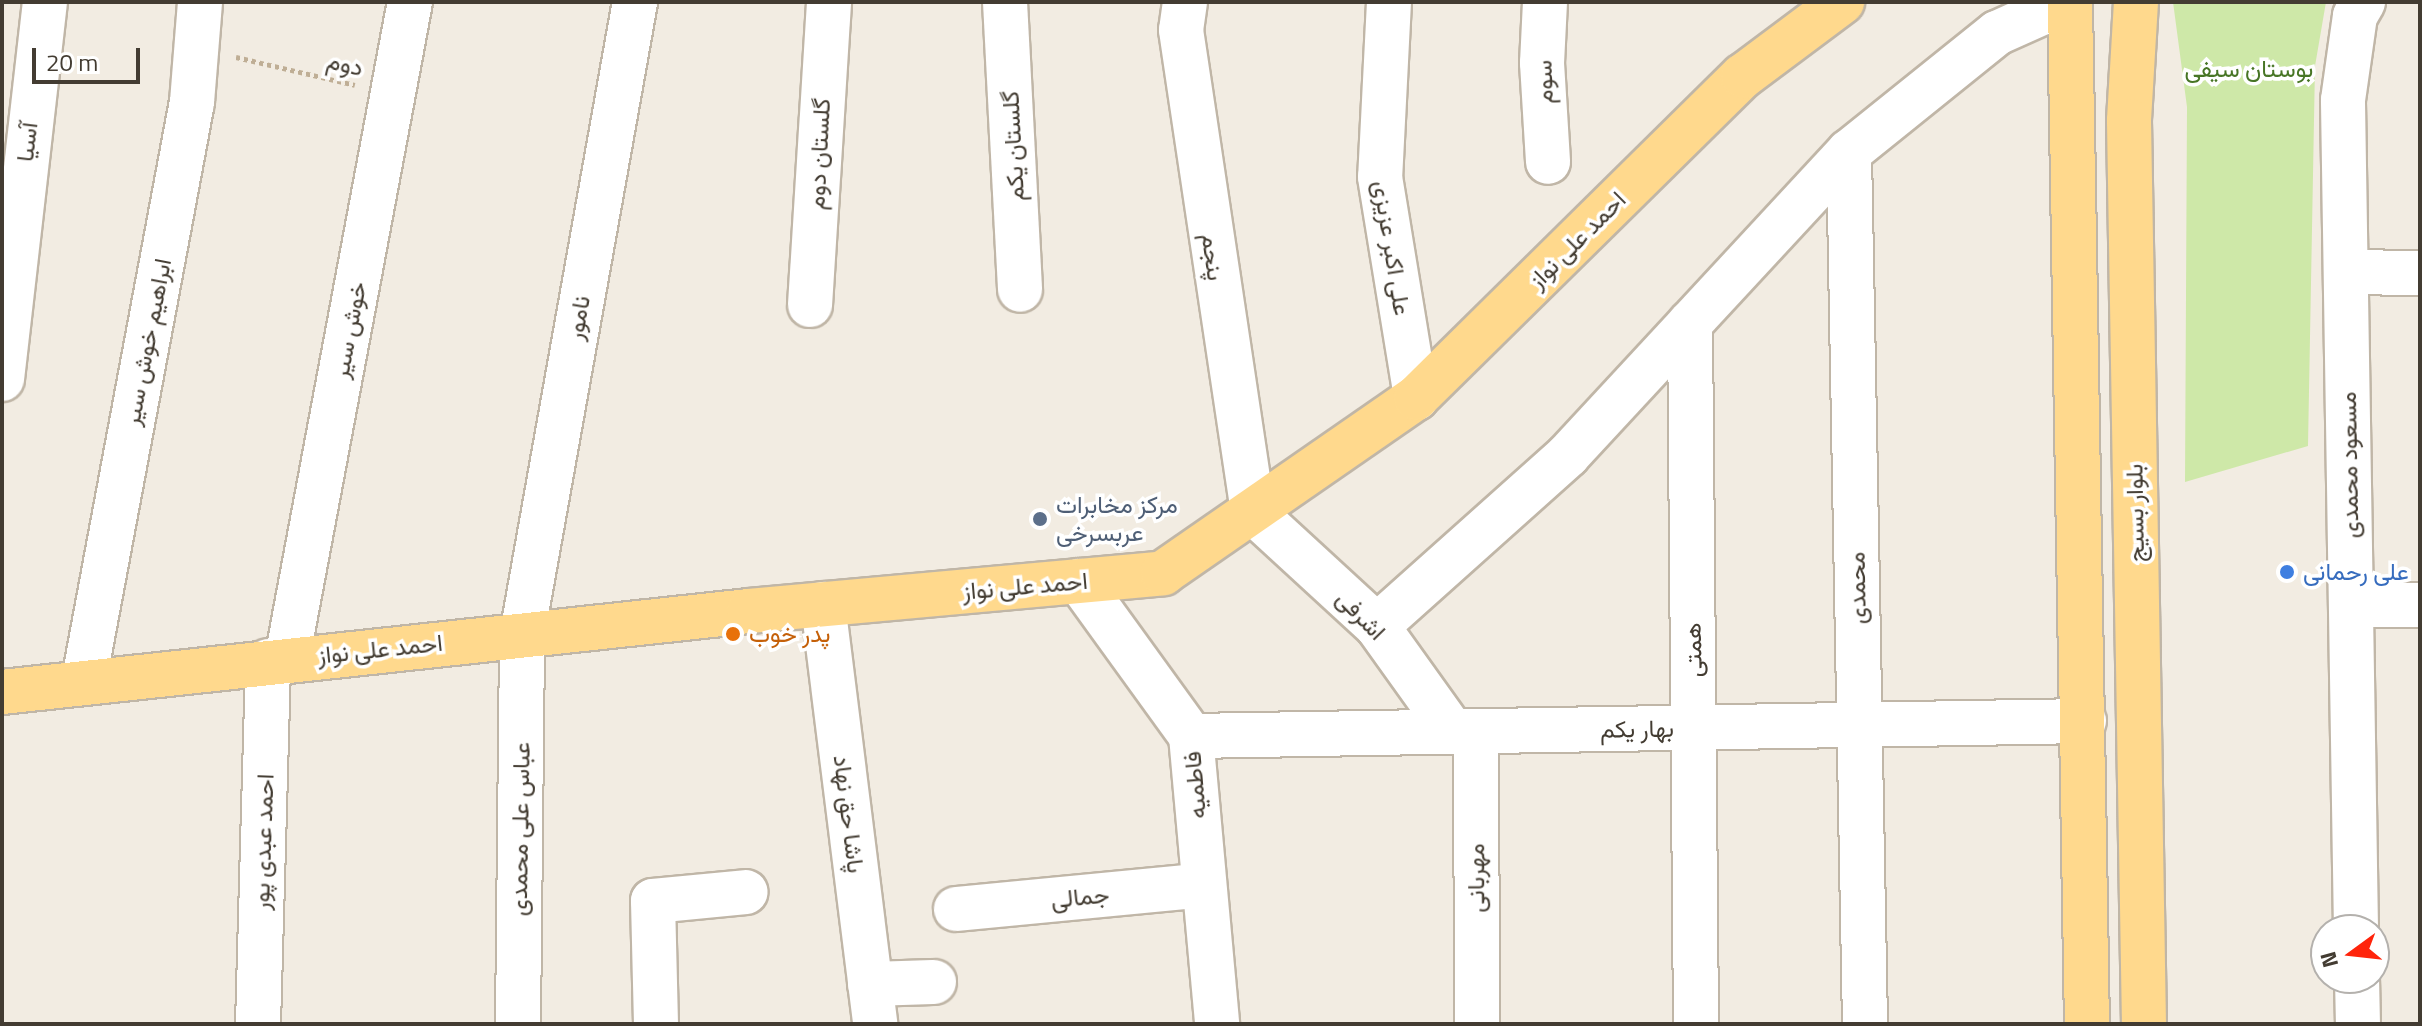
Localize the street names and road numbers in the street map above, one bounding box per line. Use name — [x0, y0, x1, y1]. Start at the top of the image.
street label: دوم — [324, 46, 366, 82]
street label: سوم — [1529, 60, 1559, 104]
street label: گلستان یکم — [996, 90, 1030, 202]
street label: گلستان دوم — [802, 97, 836, 211]
street label: آسیا — [10, 121, 44, 163]
street label: علی اکبر عزیزی — [1367, 178, 1417, 318]
street label: احمد علی نواز — [1522, 185, 1632, 295]
street label: پنجم — [1195, 232, 1231, 282]
street label: ابراهیم خوش سیر — [117, 256, 177, 428]
street label: خوش سیر — [326, 279, 372, 381]
street label: نامور — [560, 293, 596, 343]
street label: مسعود محمدی — [2333, 391, 2365, 539]
street label: بلوار بسیج — [2120, 464, 2150, 562]
street label: محمدی — [1842, 551, 1872, 625]
street label: احمد علی نواز — [961, 566, 1089, 606]
street label: اشرفی — [1330, 584, 1392, 646]
street label: همتی — [1678, 622, 1708, 678]
street label: احمد علی نواز — [316, 628, 444, 670]
street label: بهار یکم — [1600, 714, 1674, 744]
street label: عباس علی محمدی — [504, 742, 536, 916]
street label: فاطمیه — [1178, 750, 1212, 820]
street label: پاشا حق نهاد — [827, 753, 871, 875]
street label: احمد عبدی پور — [246, 773, 280, 911]
street label: مهربانی — [1462, 843, 1490, 913]
street label: جمالی — [1049, 880, 1111, 914]

